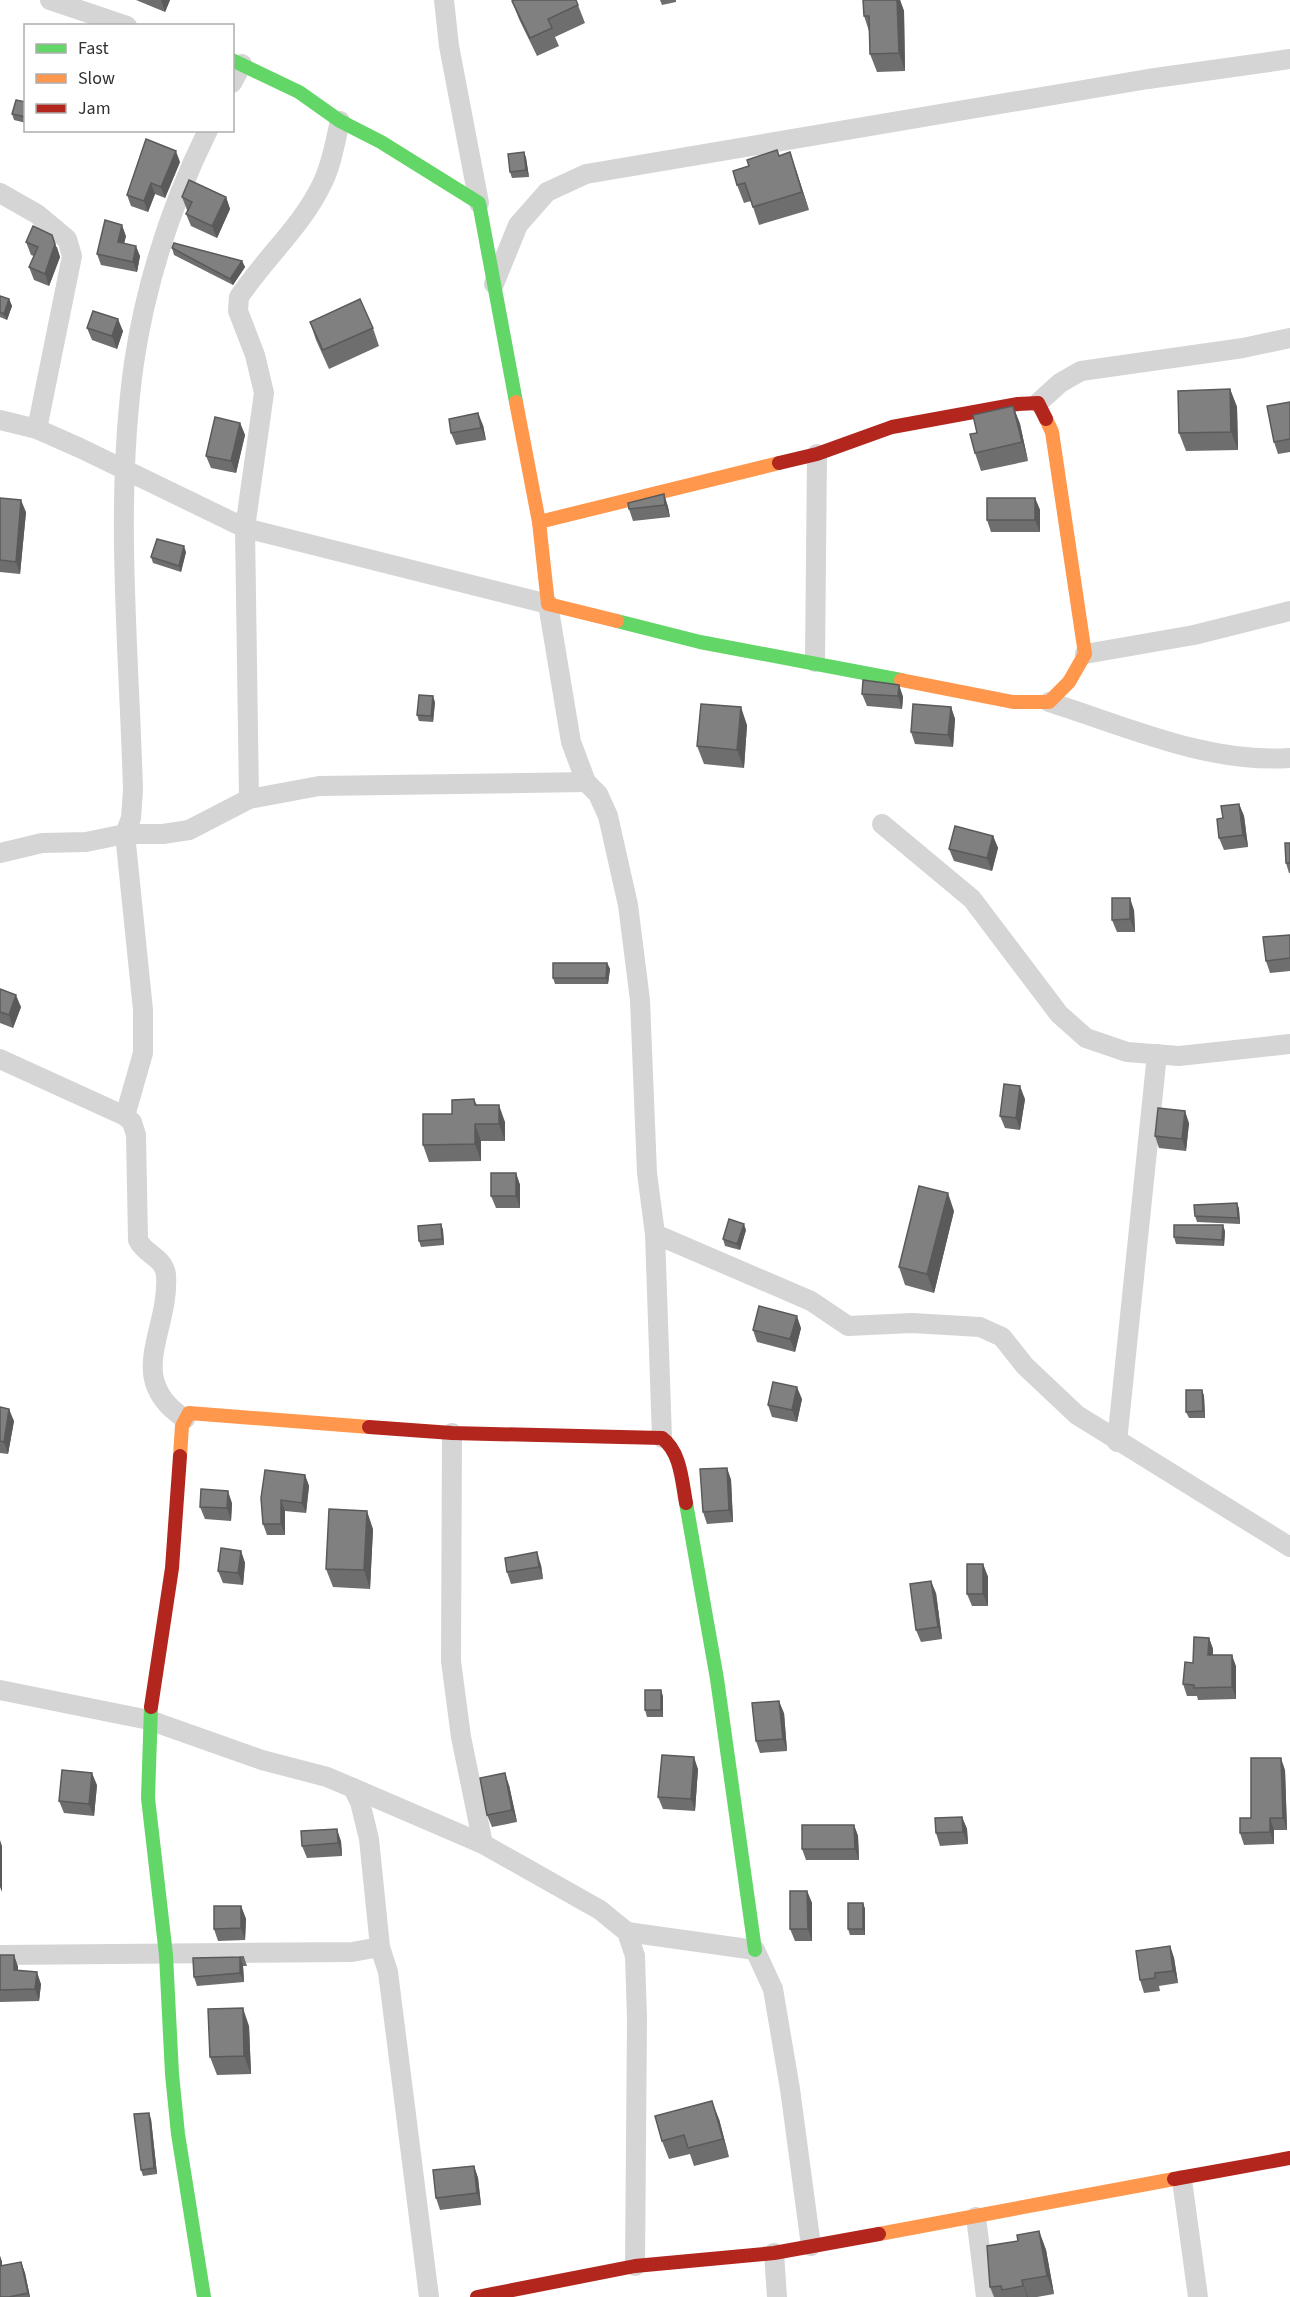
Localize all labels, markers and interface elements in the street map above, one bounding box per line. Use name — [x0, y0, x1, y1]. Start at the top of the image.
legend — [24, 24, 234, 132]
text: Fast — [78, 36, 109, 61]
text: Slow — [78, 66, 115, 91]
text: Jam — [78, 96, 111, 121]

